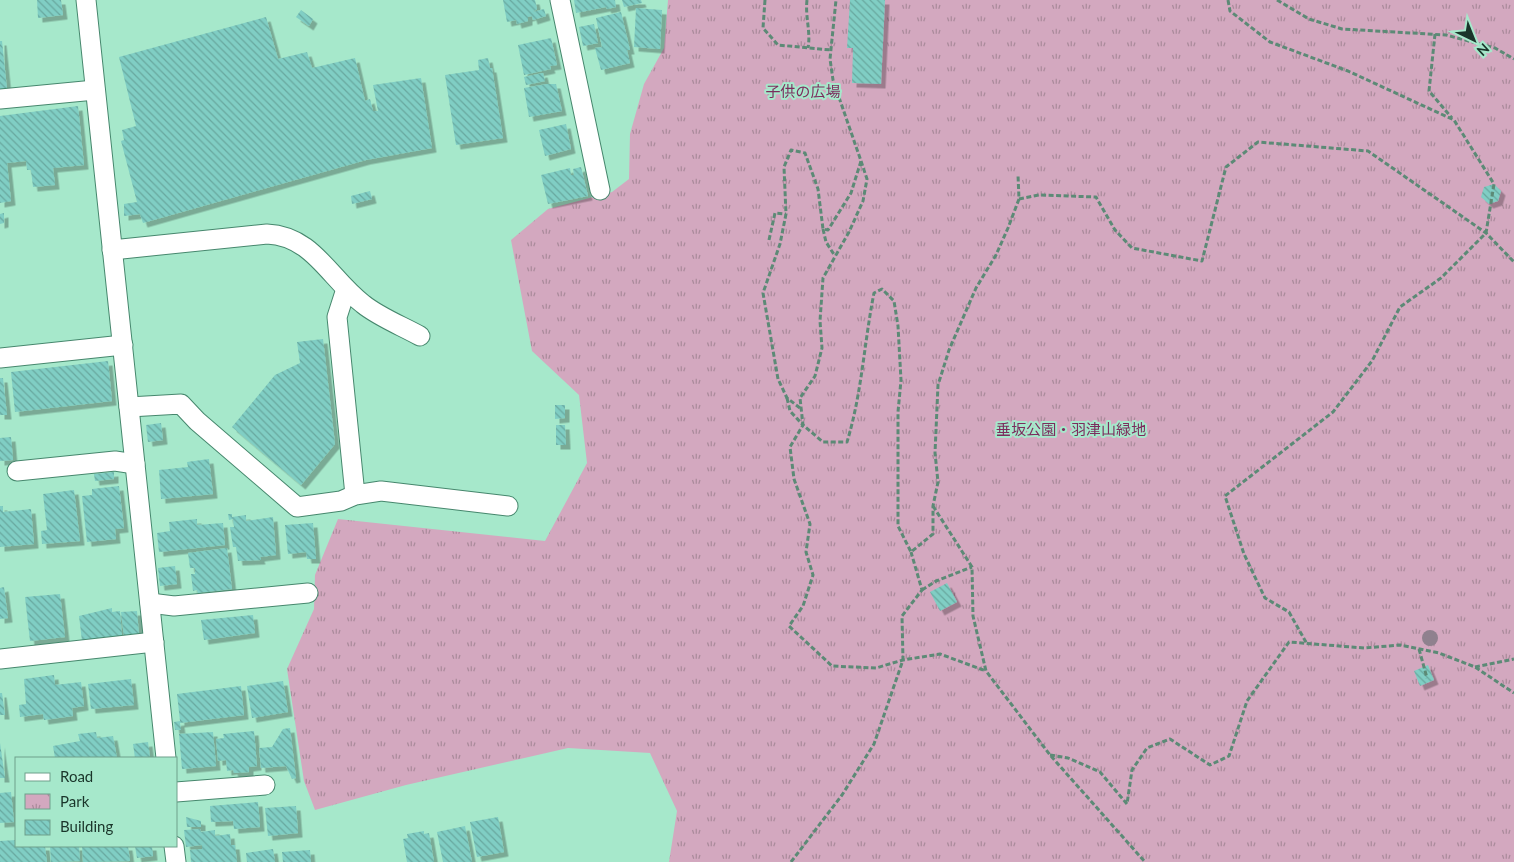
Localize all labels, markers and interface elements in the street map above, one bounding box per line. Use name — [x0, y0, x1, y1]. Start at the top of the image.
north arrow — [1449, 15, 1499, 65]
text: N — [1473, 40, 1493, 60]
park label: 子供の広場 — [765, 82, 841, 100]
park label: 垂坂公園・羽津山緑地 — [996, 420, 1146, 438]
legend — [15, 757, 178, 847]
text: Road — [60, 767, 93, 785]
text: Park — [60, 792, 90, 810]
text: Building — [60, 817, 113, 835]

